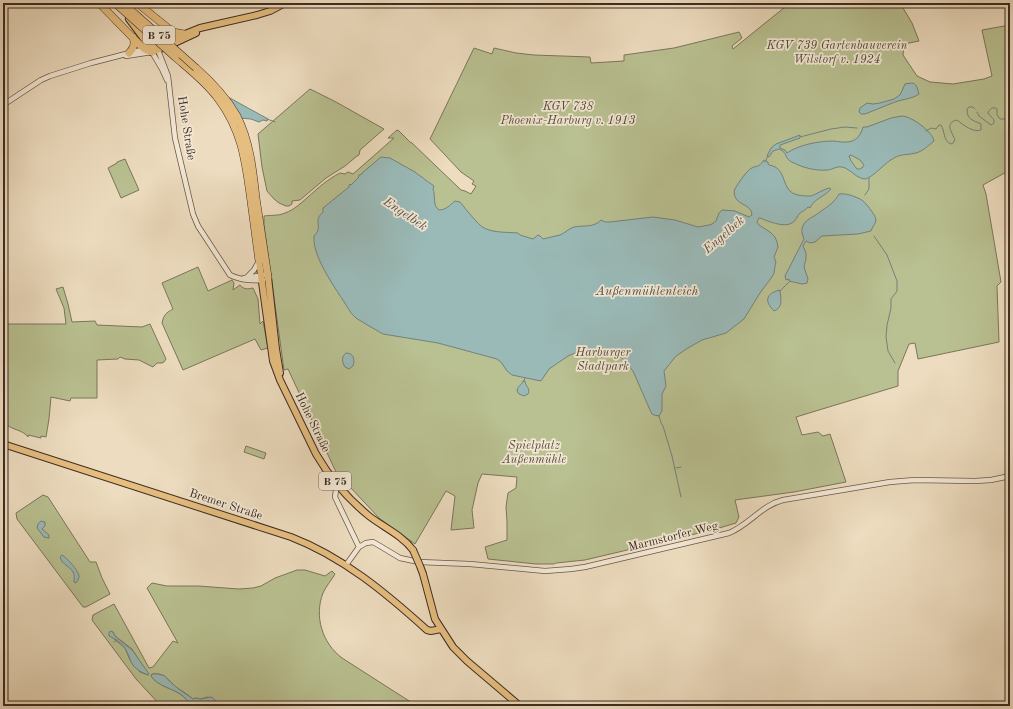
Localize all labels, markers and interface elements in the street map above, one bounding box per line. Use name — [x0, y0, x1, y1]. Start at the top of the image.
road number: B 75 — [143, 26, 175, 44]
park label: KGV 739 Gartenbauverein Wilstorf v. 1924 — [766, 40, 908, 66]
street label: Hohe Straße — [175, 95, 197, 162]
park label: KGV 738 Phoenix-Harburg v. 1913 — [500, 101, 635, 127]
water label: Engelbek — [380, 194, 429, 234]
water label: Engelbek — [700, 214, 747, 257]
water label: Außenmühlenteich — [594, 285, 699, 298]
park label: Harburger Stadtpark — [575, 347, 631, 373]
street label: Hohe Straße — [292, 391, 332, 455]
park label: Spielplatz Außenmühle — [501, 440, 566, 466]
road number: B 75 — [319, 472, 351, 490]
street label: Bremer Straße — [188, 487, 264, 523]
street label: Marmstorfer Weg — [627, 520, 720, 554]

